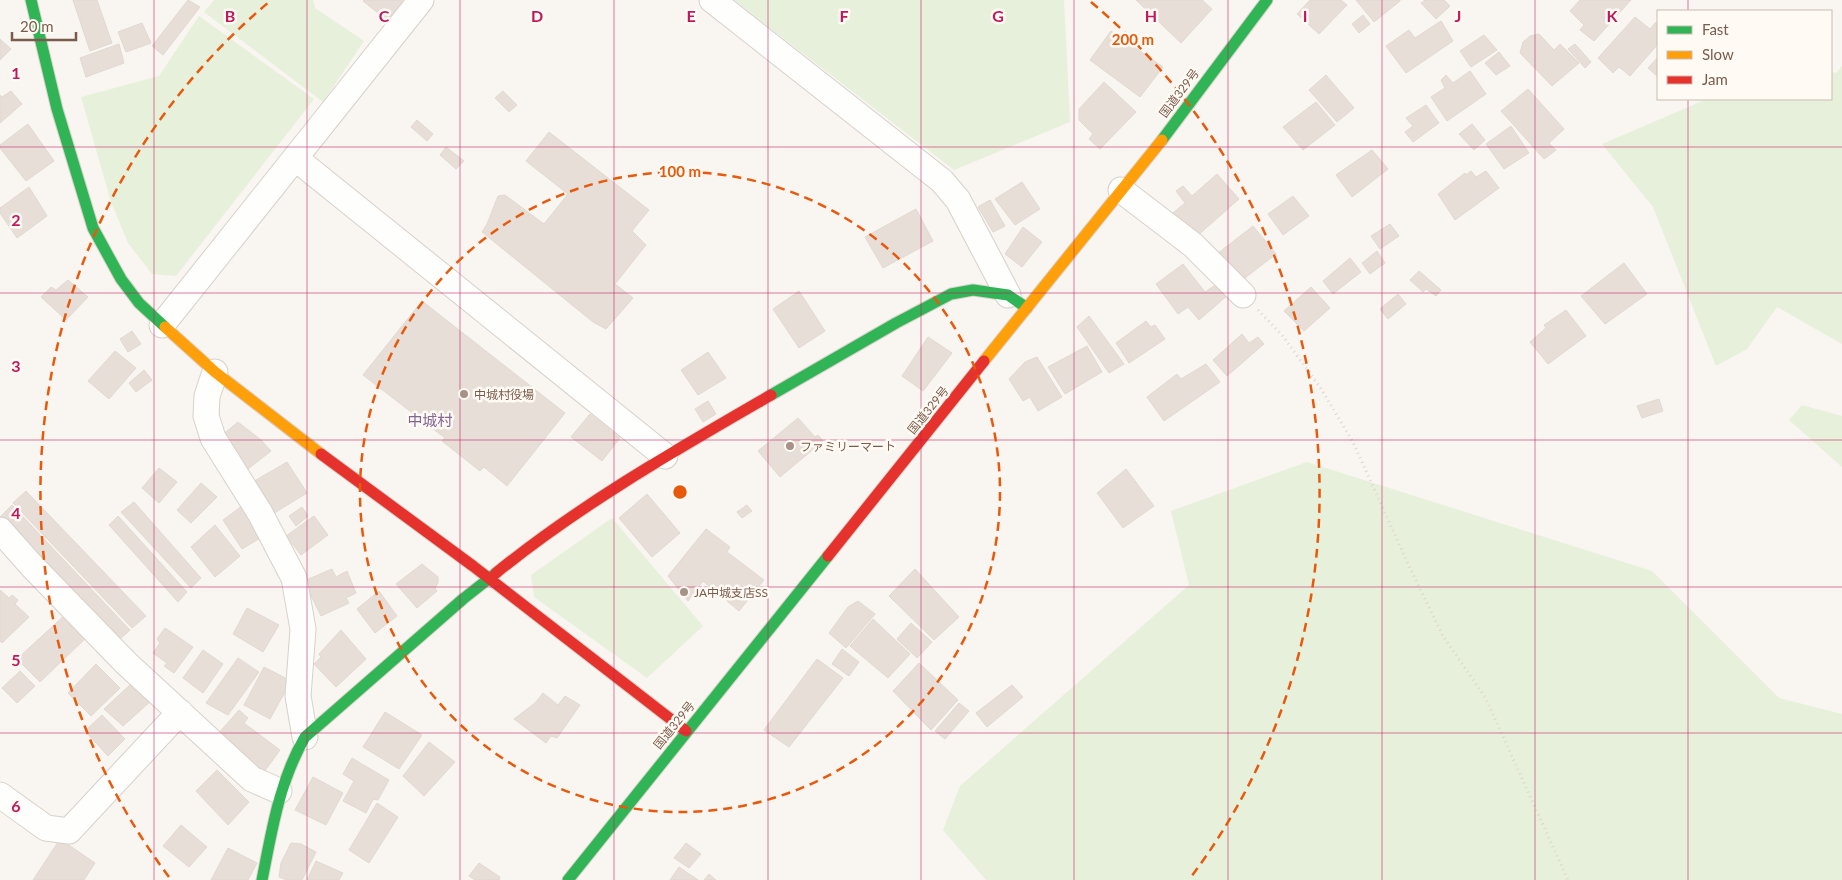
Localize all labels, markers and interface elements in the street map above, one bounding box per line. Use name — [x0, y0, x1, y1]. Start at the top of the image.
text: B — [225, 6, 235, 25]
text: C — [379, 6, 390, 25]
text: D — [531, 6, 543, 25]
text: E — [686, 6, 696, 25]
text: F — [839, 6, 849, 25]
text: G — [992, 6, 1004, 25]
text: H — [1145, 6, 1157, 25]
text: I — [1303, 6, 1307, 25]
text: J — [1455, 6, 1461, 25]
text: K — [1607, 6, 1619, 25]
scale bar — [12, 10, 76, 42]
legend — [1657, 10, 1832, 100]
text: 20 m — [20, 17, 54, 35]
text: Fast — [1702, 20, 1729, 38]
text: 200 m — [1112, 30, 1154, 48]
text: Slow — [1702, 45, 1734, 63]
text: 1 — [11, 63, 21, 82]
street label: 国道329号 — [1156, 66, 1202, 120]
text: Jam — [1702, 70, 1728, 88]
text: 100 m — [659, 162, 701, 180]
text: 2 — [11, 210, 21, 229]
text: 3 — [11, 356, 21, 375]
street label: 国道329号 — [904, 383, 952, 437]
place label: 中城村役場 — [474, 387, 534, 402]
marker: 中城村役場 — [458, 388, 470, 400]
district label: 中城村 — [407, 411, 453, 429]
place label: ファミリーマート — [800, 439, 896, 454]
marker: ファミリーマート — [784, 440, 796, 452]
centre of rings — [671, 483, 689, 501]
text: 4 — [11, 503, 21, 522]
place label: JA中城支店SS — [694, 585, 768, 600]
marker: JA中城支店SS — [678, 586, 690, 598]
text: 5 — [11, 650, 21, 669]
street label: 国道329号 — [650, 698, 698, 752]
text: 6 — [11, 796, 21, 815]

